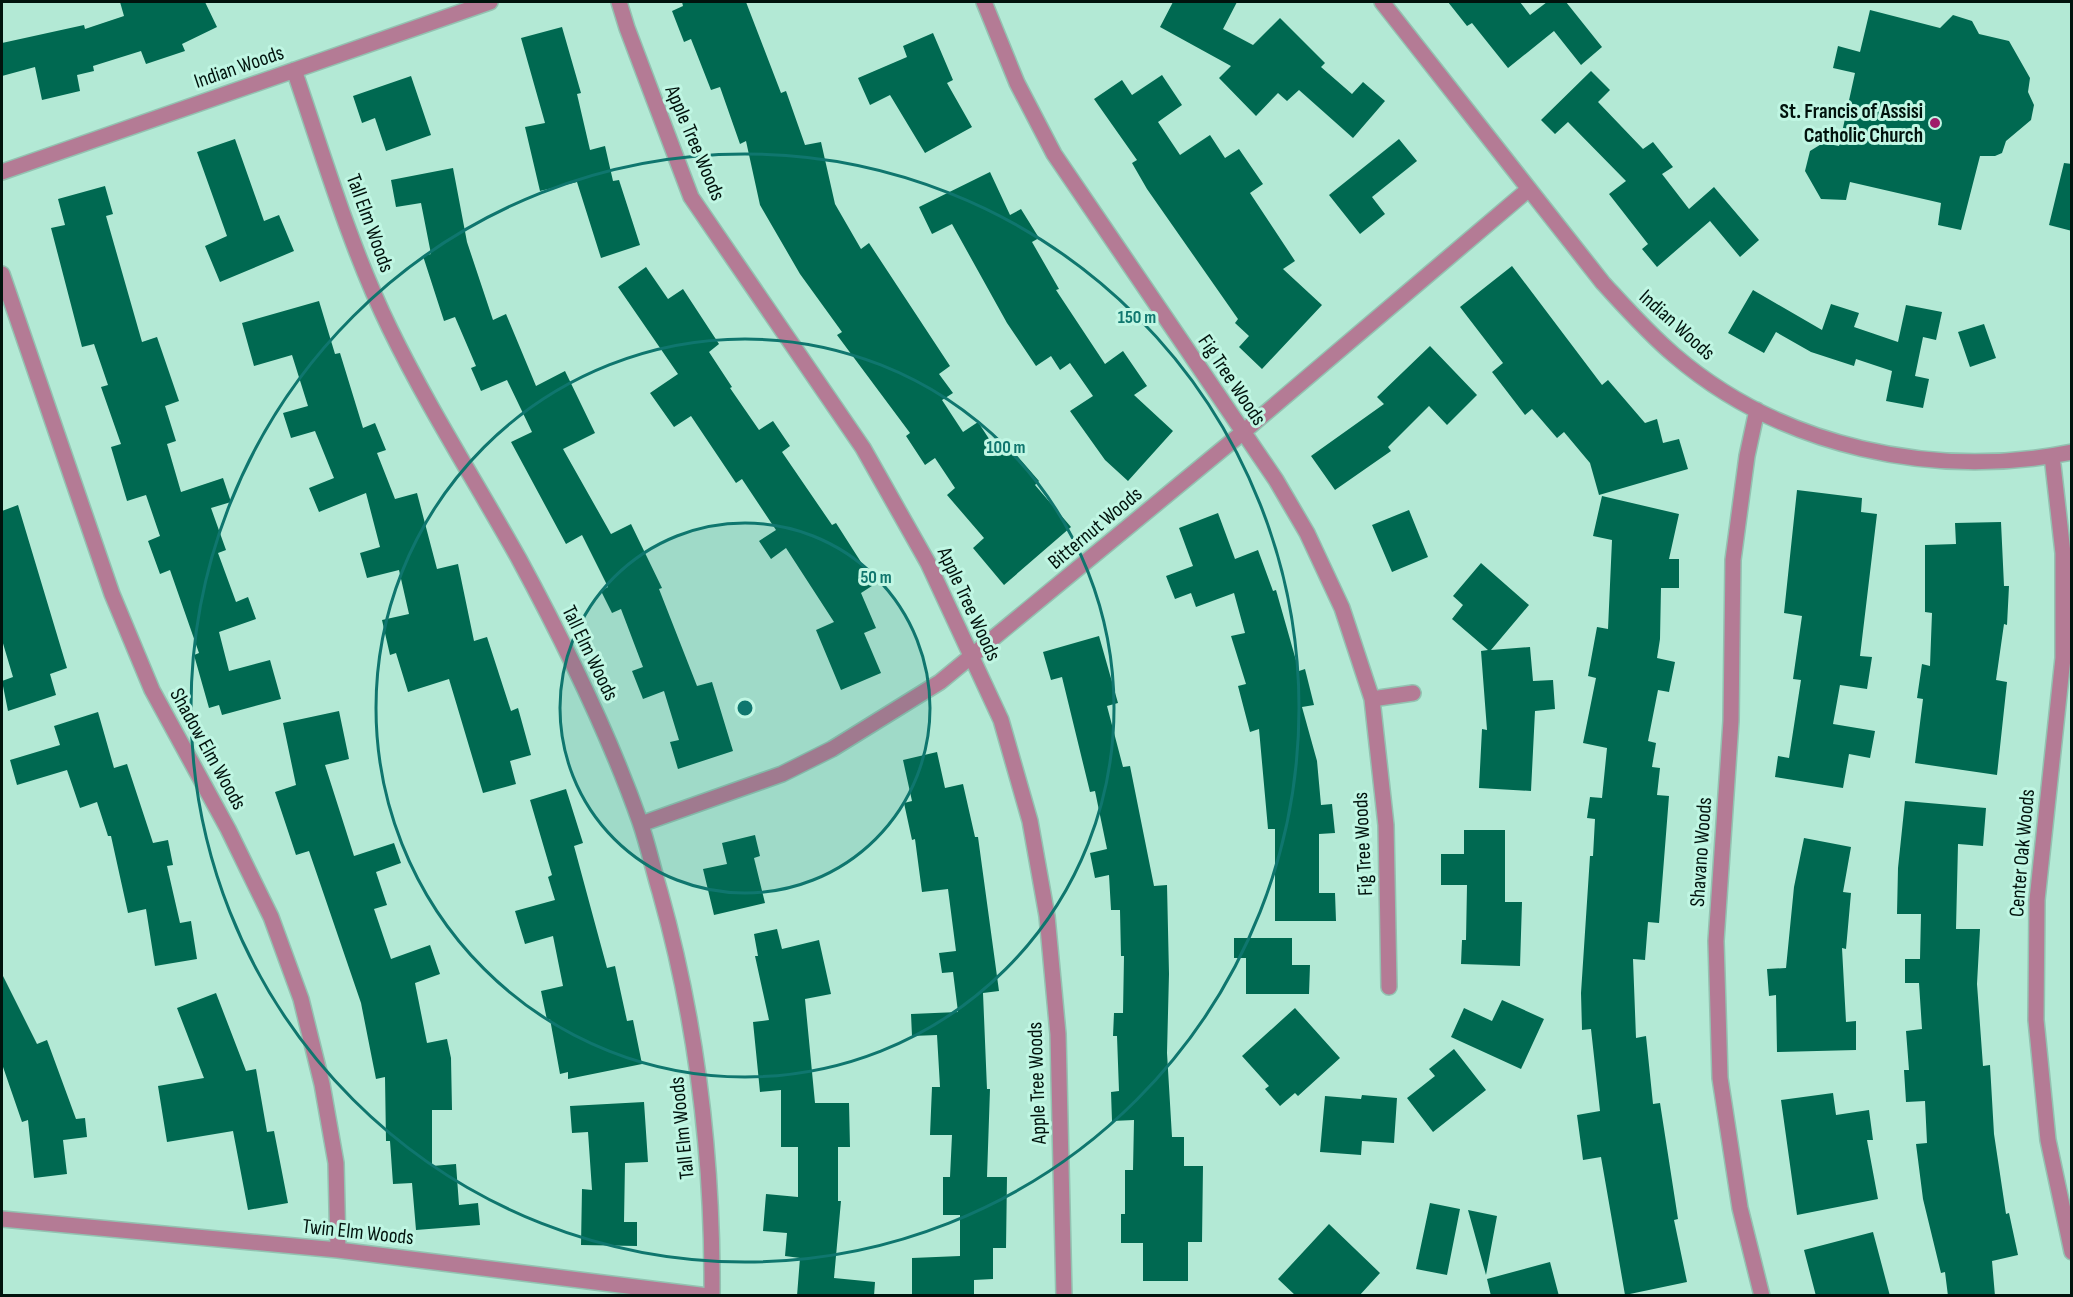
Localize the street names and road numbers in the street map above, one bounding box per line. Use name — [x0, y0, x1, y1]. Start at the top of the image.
street label: Indian Woods — [191, 40, 287, 94]
street label: Apple Tree Woods — [659, 81, 730, 204]
street label: Tall Elm Woods — [341, 170, 399, 276]
street label: Indian Woods — [1634, 284, 1720, 366]
street label: Fig Tree Woods — [1193, 330, 1271, 430]
street label: Bitternut Woods — [1043, 481, 1147, 575]
street label: Apple Tree Woods — [931, 542, 1006, 665]
street label: Tall Elm Woods — [556, 601, 624, 705]
street label: Shadow Elm Woods — [164, 684, 252, 814]
street label: Center Oak Woods — [2004, 788, 2040, 918]
street label: Fig Tree Woods — [1348, 792, 1378, 896]
street label: Shavano Woods — [1685, 796, 1717, 908]
street label: Apple Tree Woods — [1022, 1021, 1052, 1146]
street label: Tall Elm Woods — [664, 1076, 700, 1180]
street label: Twin Elm Woods — [301, 1214, 415, 1250]

